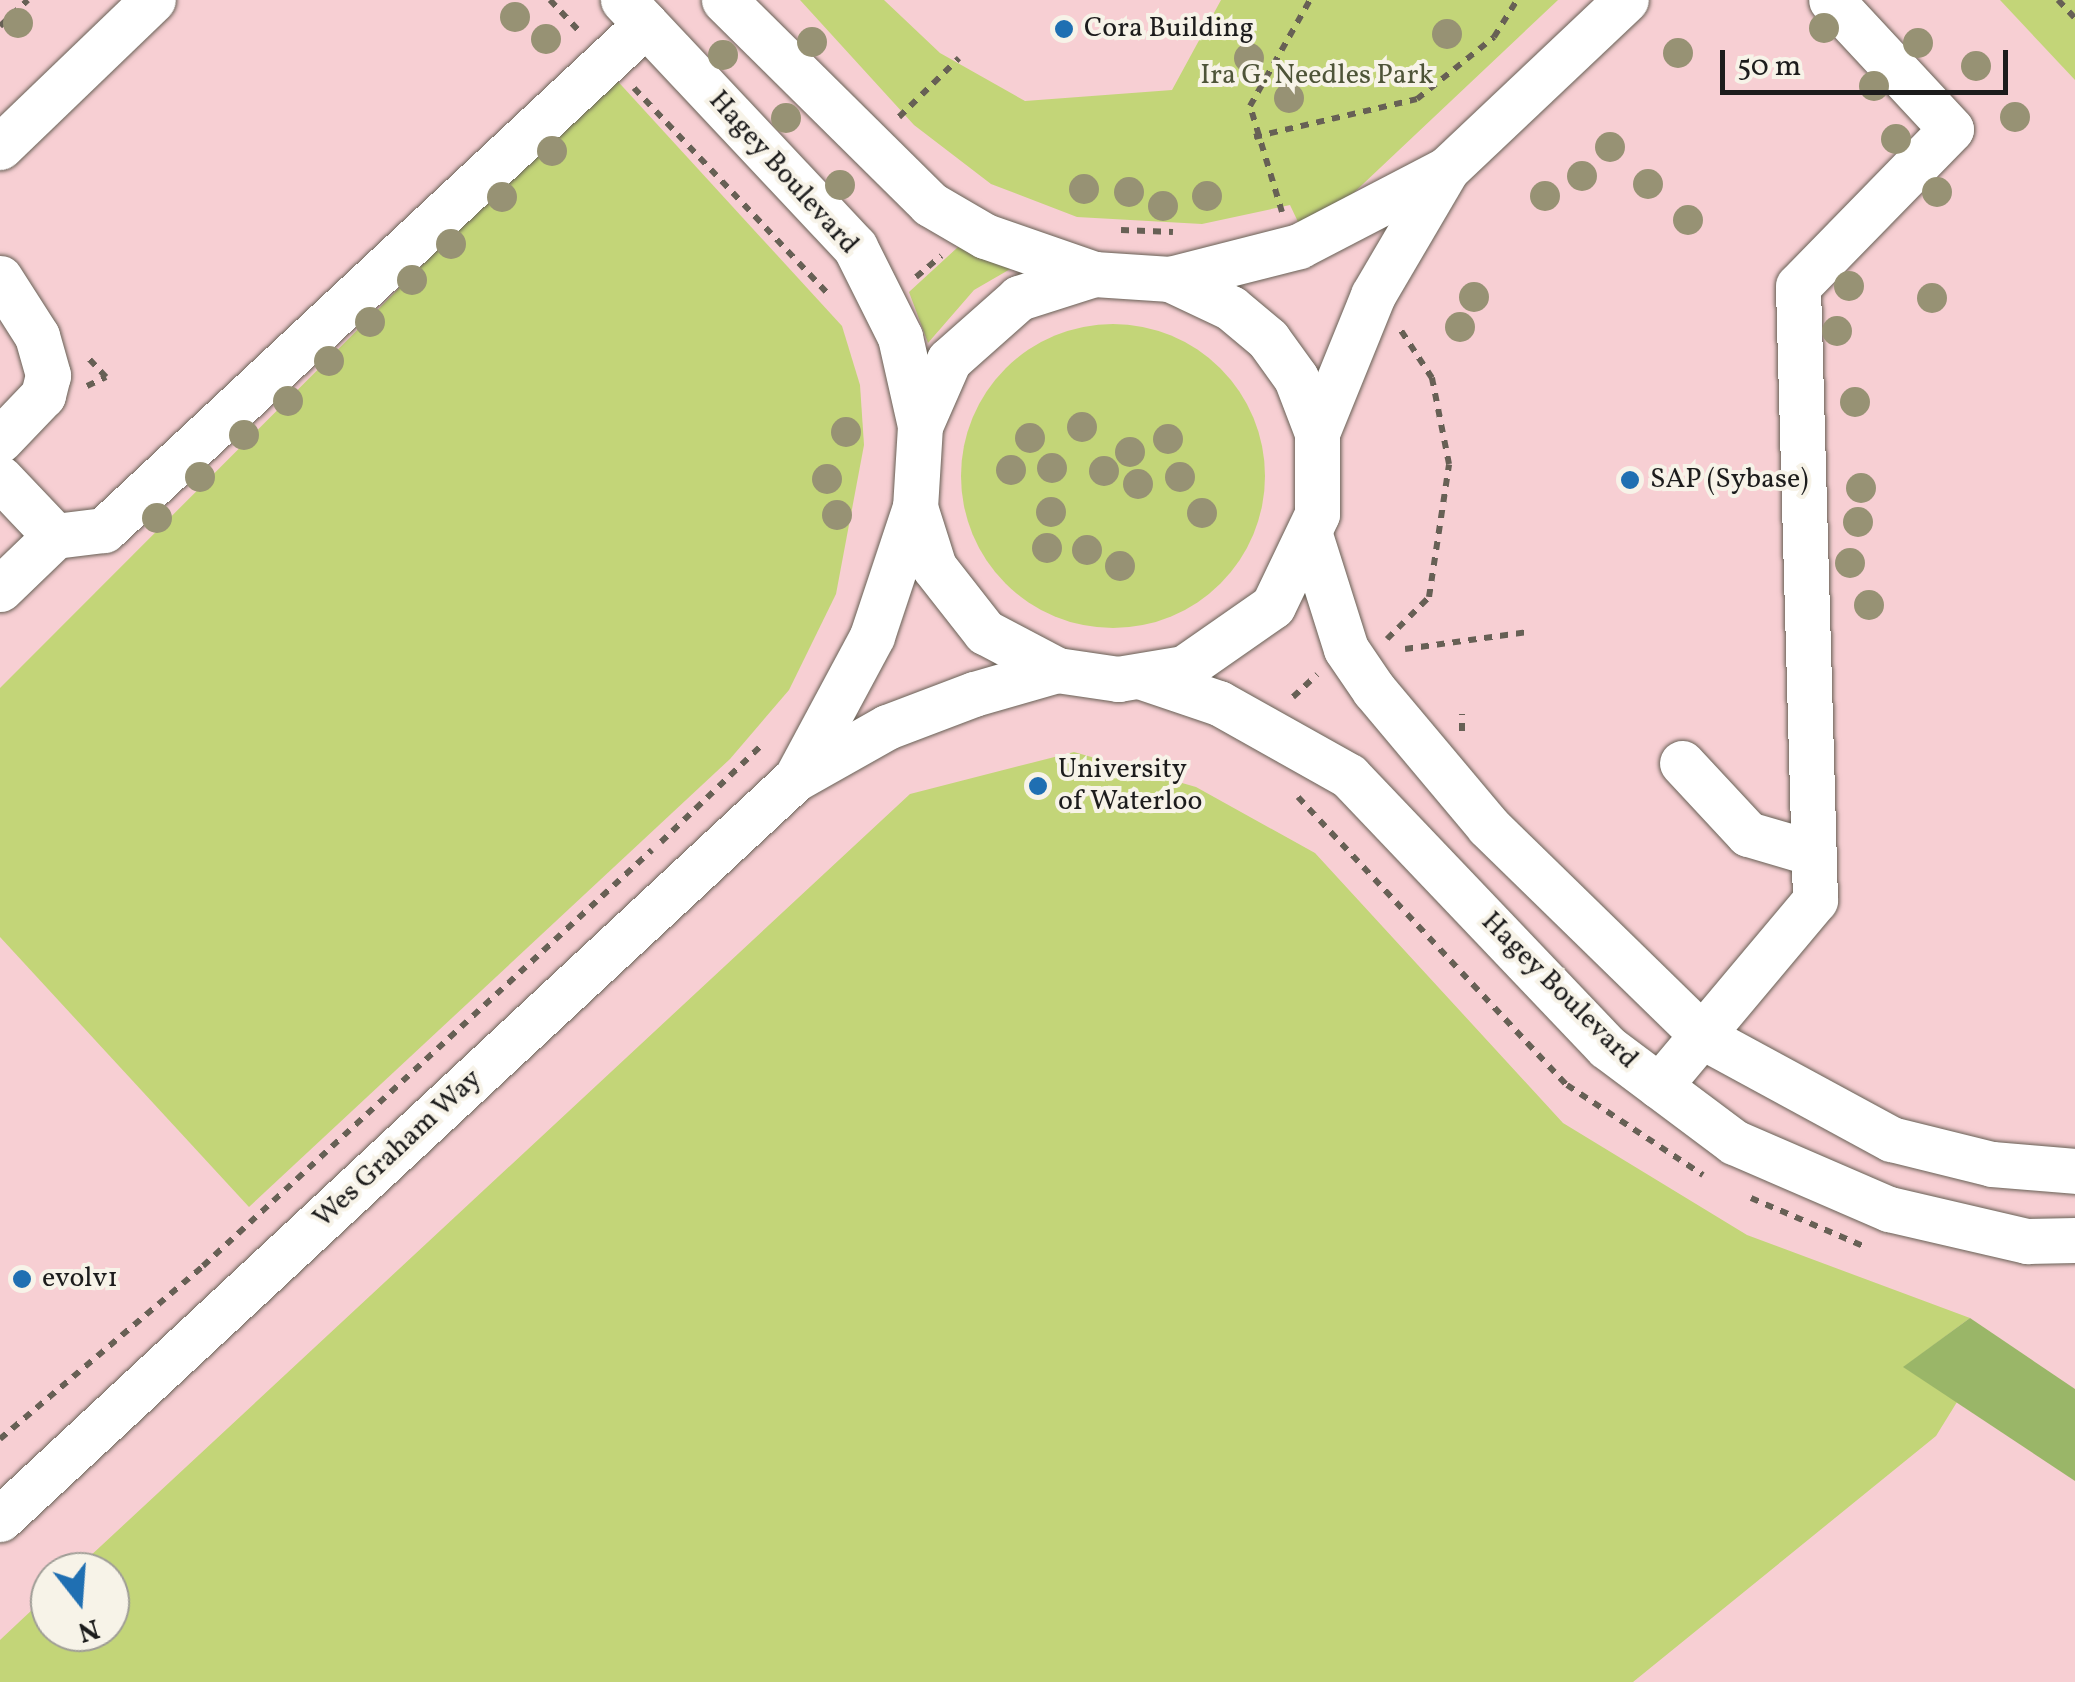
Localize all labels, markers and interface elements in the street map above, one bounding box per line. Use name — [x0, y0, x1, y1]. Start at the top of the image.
place label: Cora Building — [1084, 12, 1254, 46]
marker: Cora Building — [1053, 18, 1075, 40]
scale bar — [1725, 30, 2012, 92]
text: 50 m — [1737, 46, 1801, 88]
park label: Ira G. Needles Park — [1200, 59, 1434, 93]
street label: Hagey Boulevard — [701, 84, 865, 262]
place label: SAP (Sybase) — [1650, 463, 1808, 497]
marker: SAP (Sybase) — [1619, 469, 1641, 491]
place label: University of Waterloo — [1058, 753, 1200, 819]
marker: University of Waterloo — [1027, 775, 1049, 797]
street label: Hagey Boulevard — [1473, 905, 1645, 1077]
street label: Wes Graham Way — [307, 1062, 489, 1236]
place label: evolv1 — [42, 1262, 118, 1296]
marker: evolv1 — [11, 1268, 33, 1290]
north arrow — [30, 1552, 130, 1652]
text: N — [73, 1608, 104, 1651]

